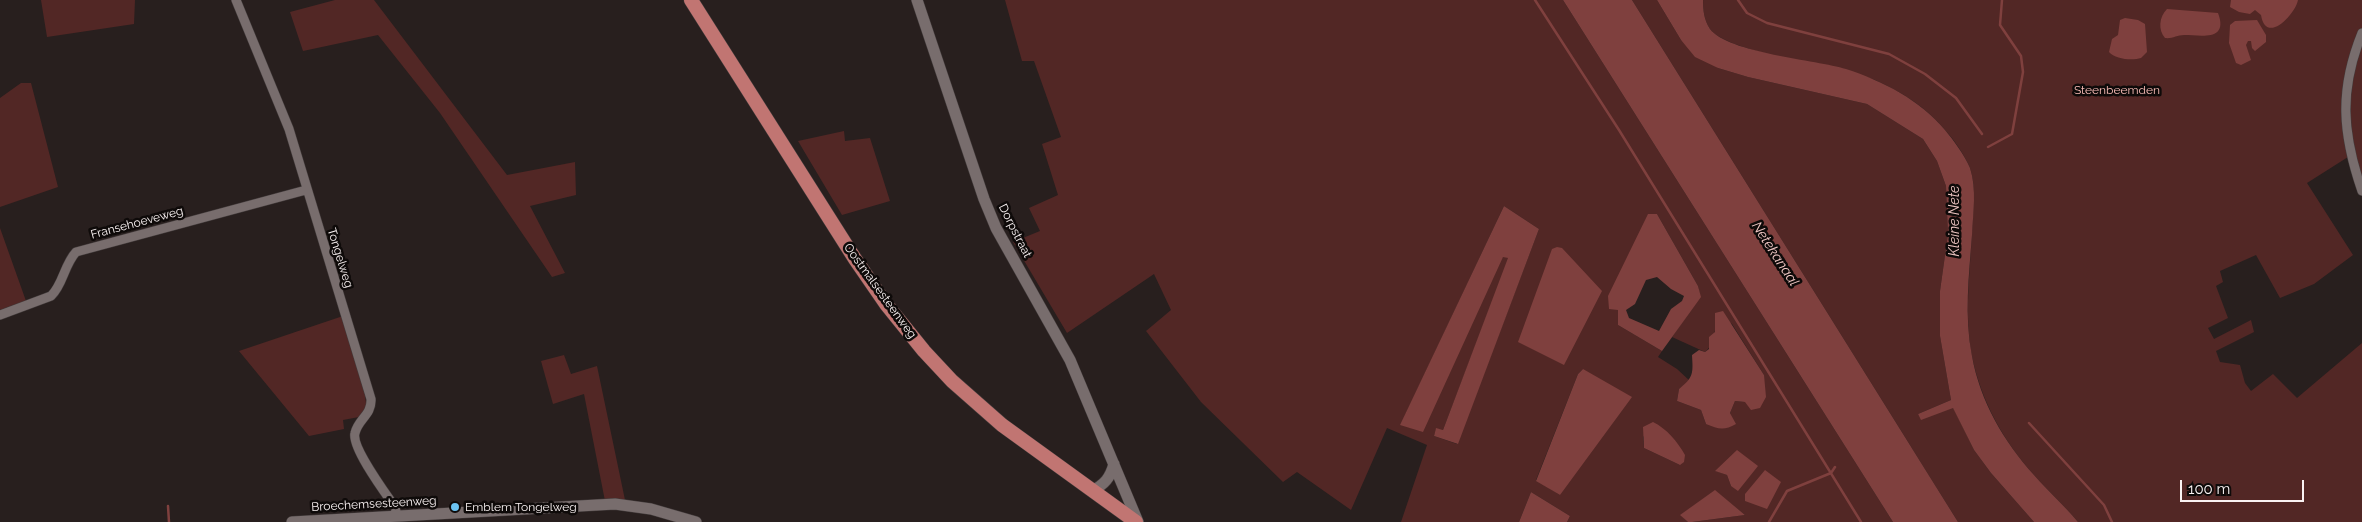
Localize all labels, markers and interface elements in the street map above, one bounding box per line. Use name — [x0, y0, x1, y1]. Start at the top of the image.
park label: Steenbeemden — [2074, 83, 2160, 97]
water label: Kleine Nete — [1947, 185, 1963, 257]
street label: Dorpstraat — [995, 202, 1035, 260]
street label: Fransehoeveweg — [89, 204, 185, 242]
water label: Netekanaal — [1748, 219, 1802, 289]
street label: Tongelweg — [324, 226, 356, 290]
street label: Oostmalsesteenweg — [841, 241, 919, 341]
scale bar — [2182, 470, 2306, 502]
text: 100 m — [2188, 480, 2230, 498]
street label: Broechemsesteenweg — [311, 494, 437, 514]
place label: Emblem Tongelweg — [465, 500, 577, 514]
marker: Emblem Tongelweg — [449, 501, 461, 513]

